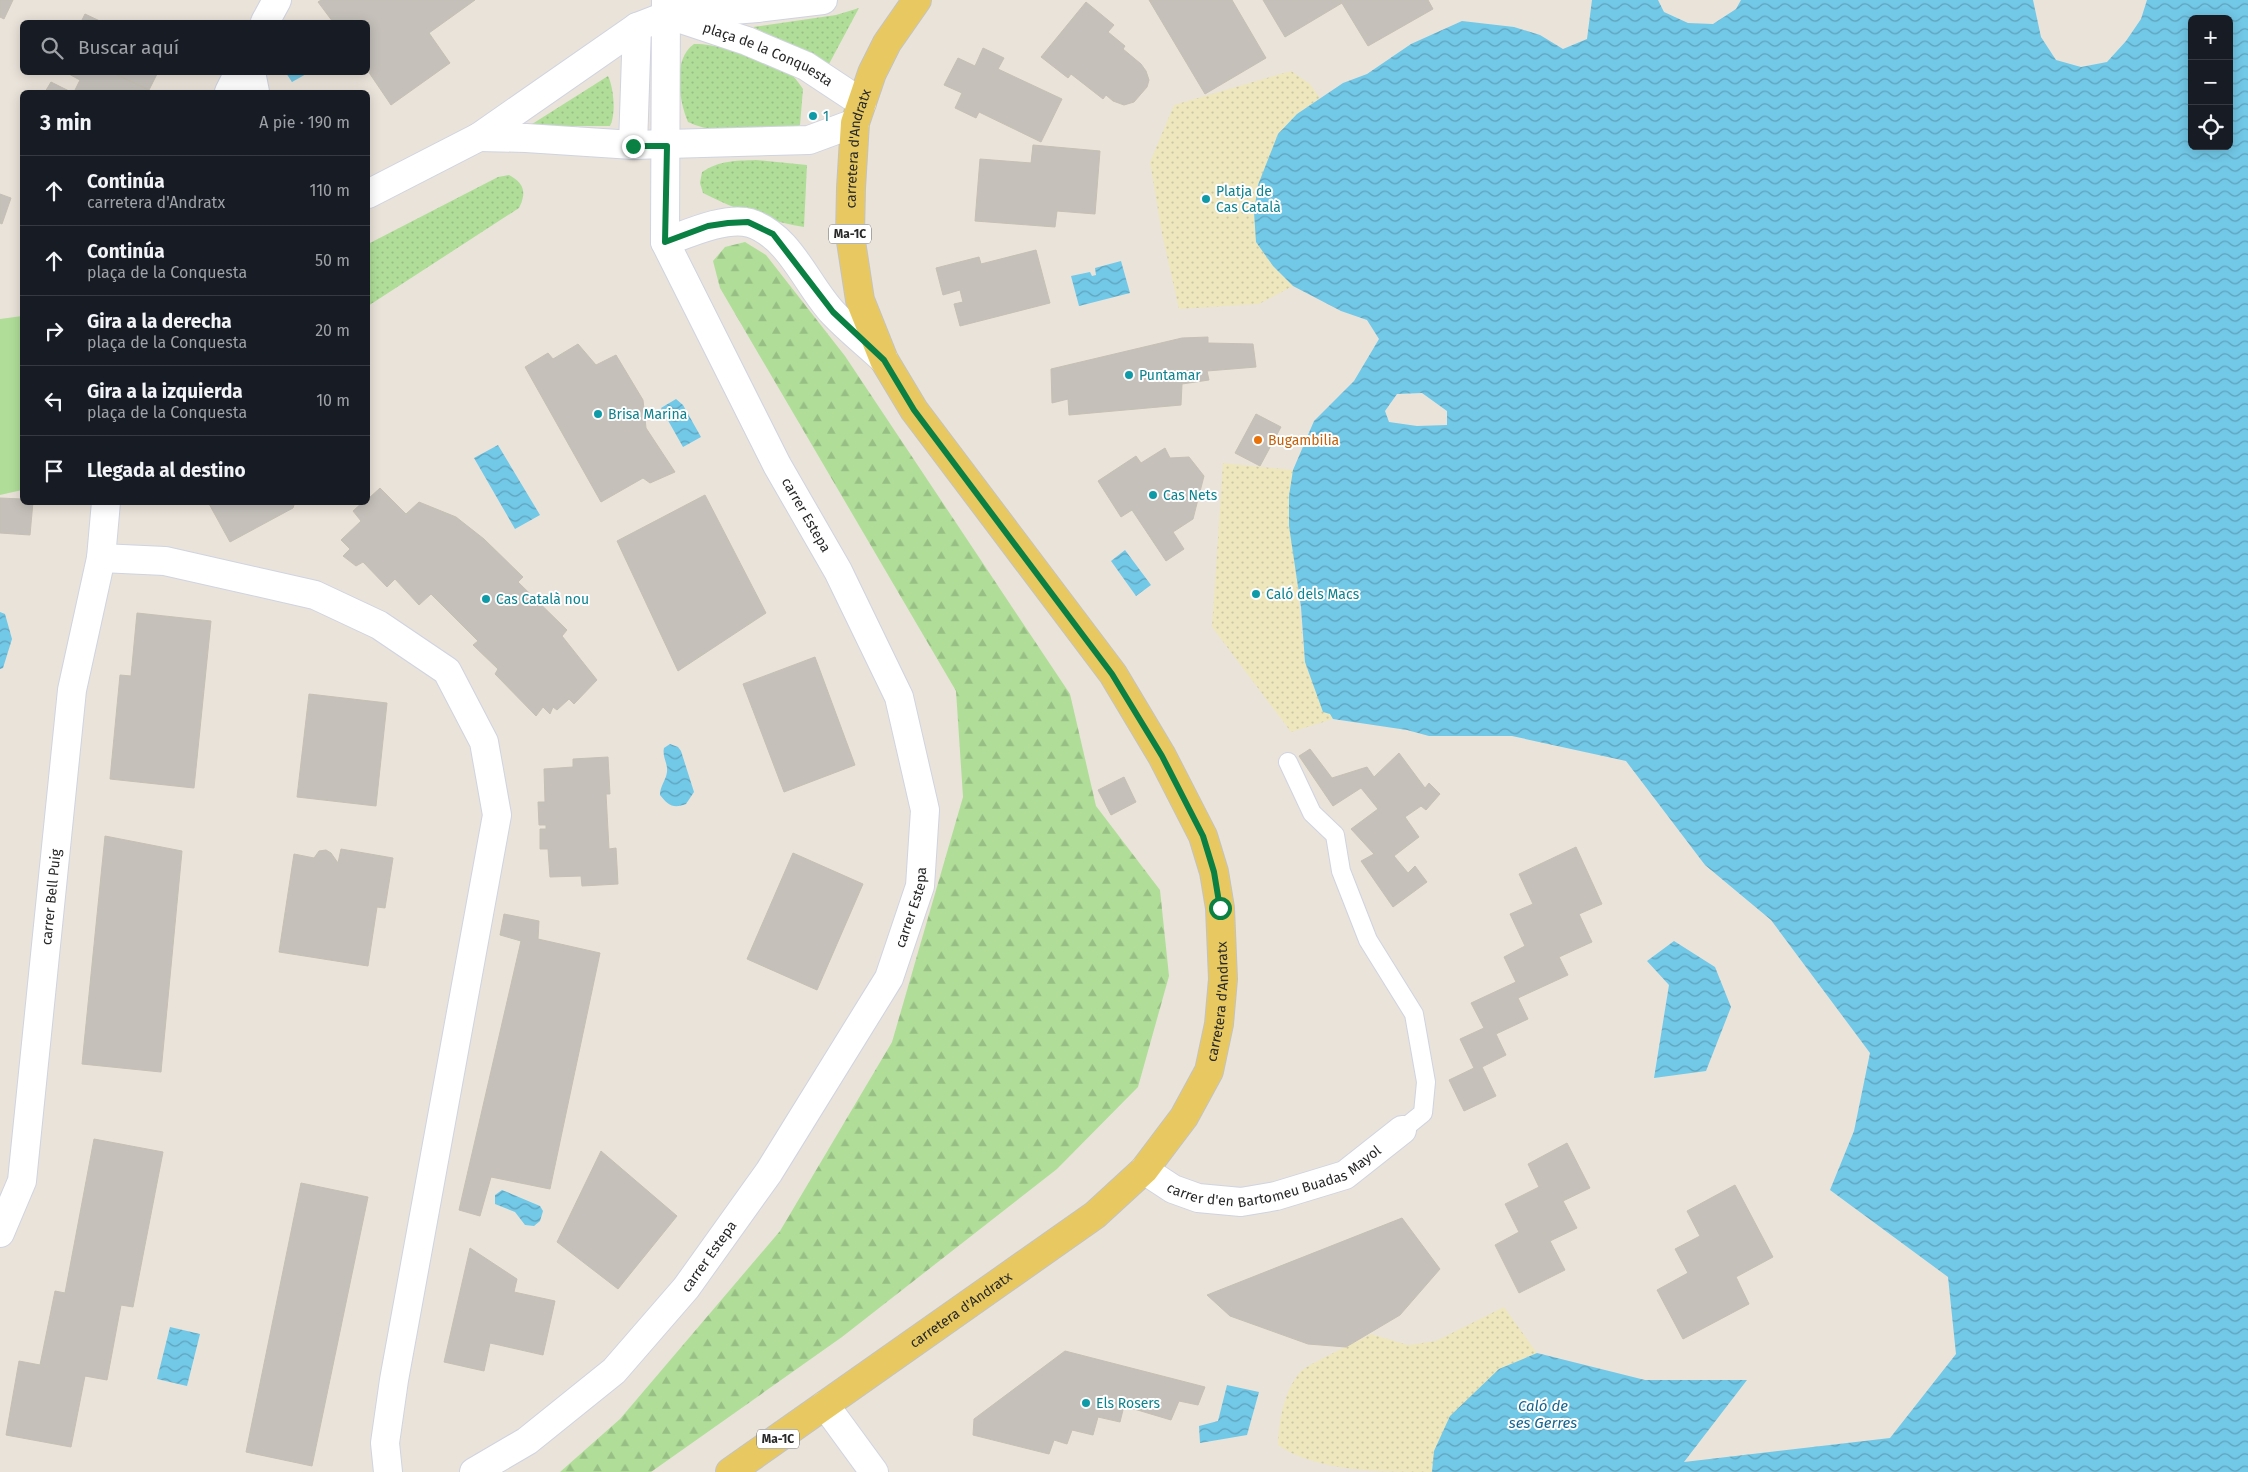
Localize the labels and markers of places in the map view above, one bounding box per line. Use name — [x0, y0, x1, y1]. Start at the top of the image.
place label: 1 — [823, 108, 829, 125]
marker: 1 — [807, 110, 819, 122]
place label: Platja de Cas Català — [1216, 183, 1281, 216]
marker: Platja de Cas Català — [1200, 193, 1212, 205]
place label: Puntamar — [1139, 367, 1201, 384]
marker: Puntamar — [1123, 369, 1135, 381]
place label: Brisa Marina — [608, 406, 687, 423]
marker: Brisa Marina — [592, 408, 604, 420]
place label: Bugambilia — [1268, 432, 1339, 449]
marker: Bugambilia — [1252, 434, 1264, 446]
place label: Cas Nets — [1163, 487, 1218, 504]
marker: Cas Nets — [1147, 489, 1159, 501]
place label: Caló dels Macs — [1266, 586, 1360, 603]
marker: Caló dels Macs — [1250, 588, 1262, 600]
place label: Cas Català nou — [496, 591, 589, 608]
marker: Cas Català nou — [480, 593, 492, 605]
place label: Els Rosers — [1096, 1395, 1161, 1412]
marker: Els Rosers — [1080, 1397, 1092, 1409]

